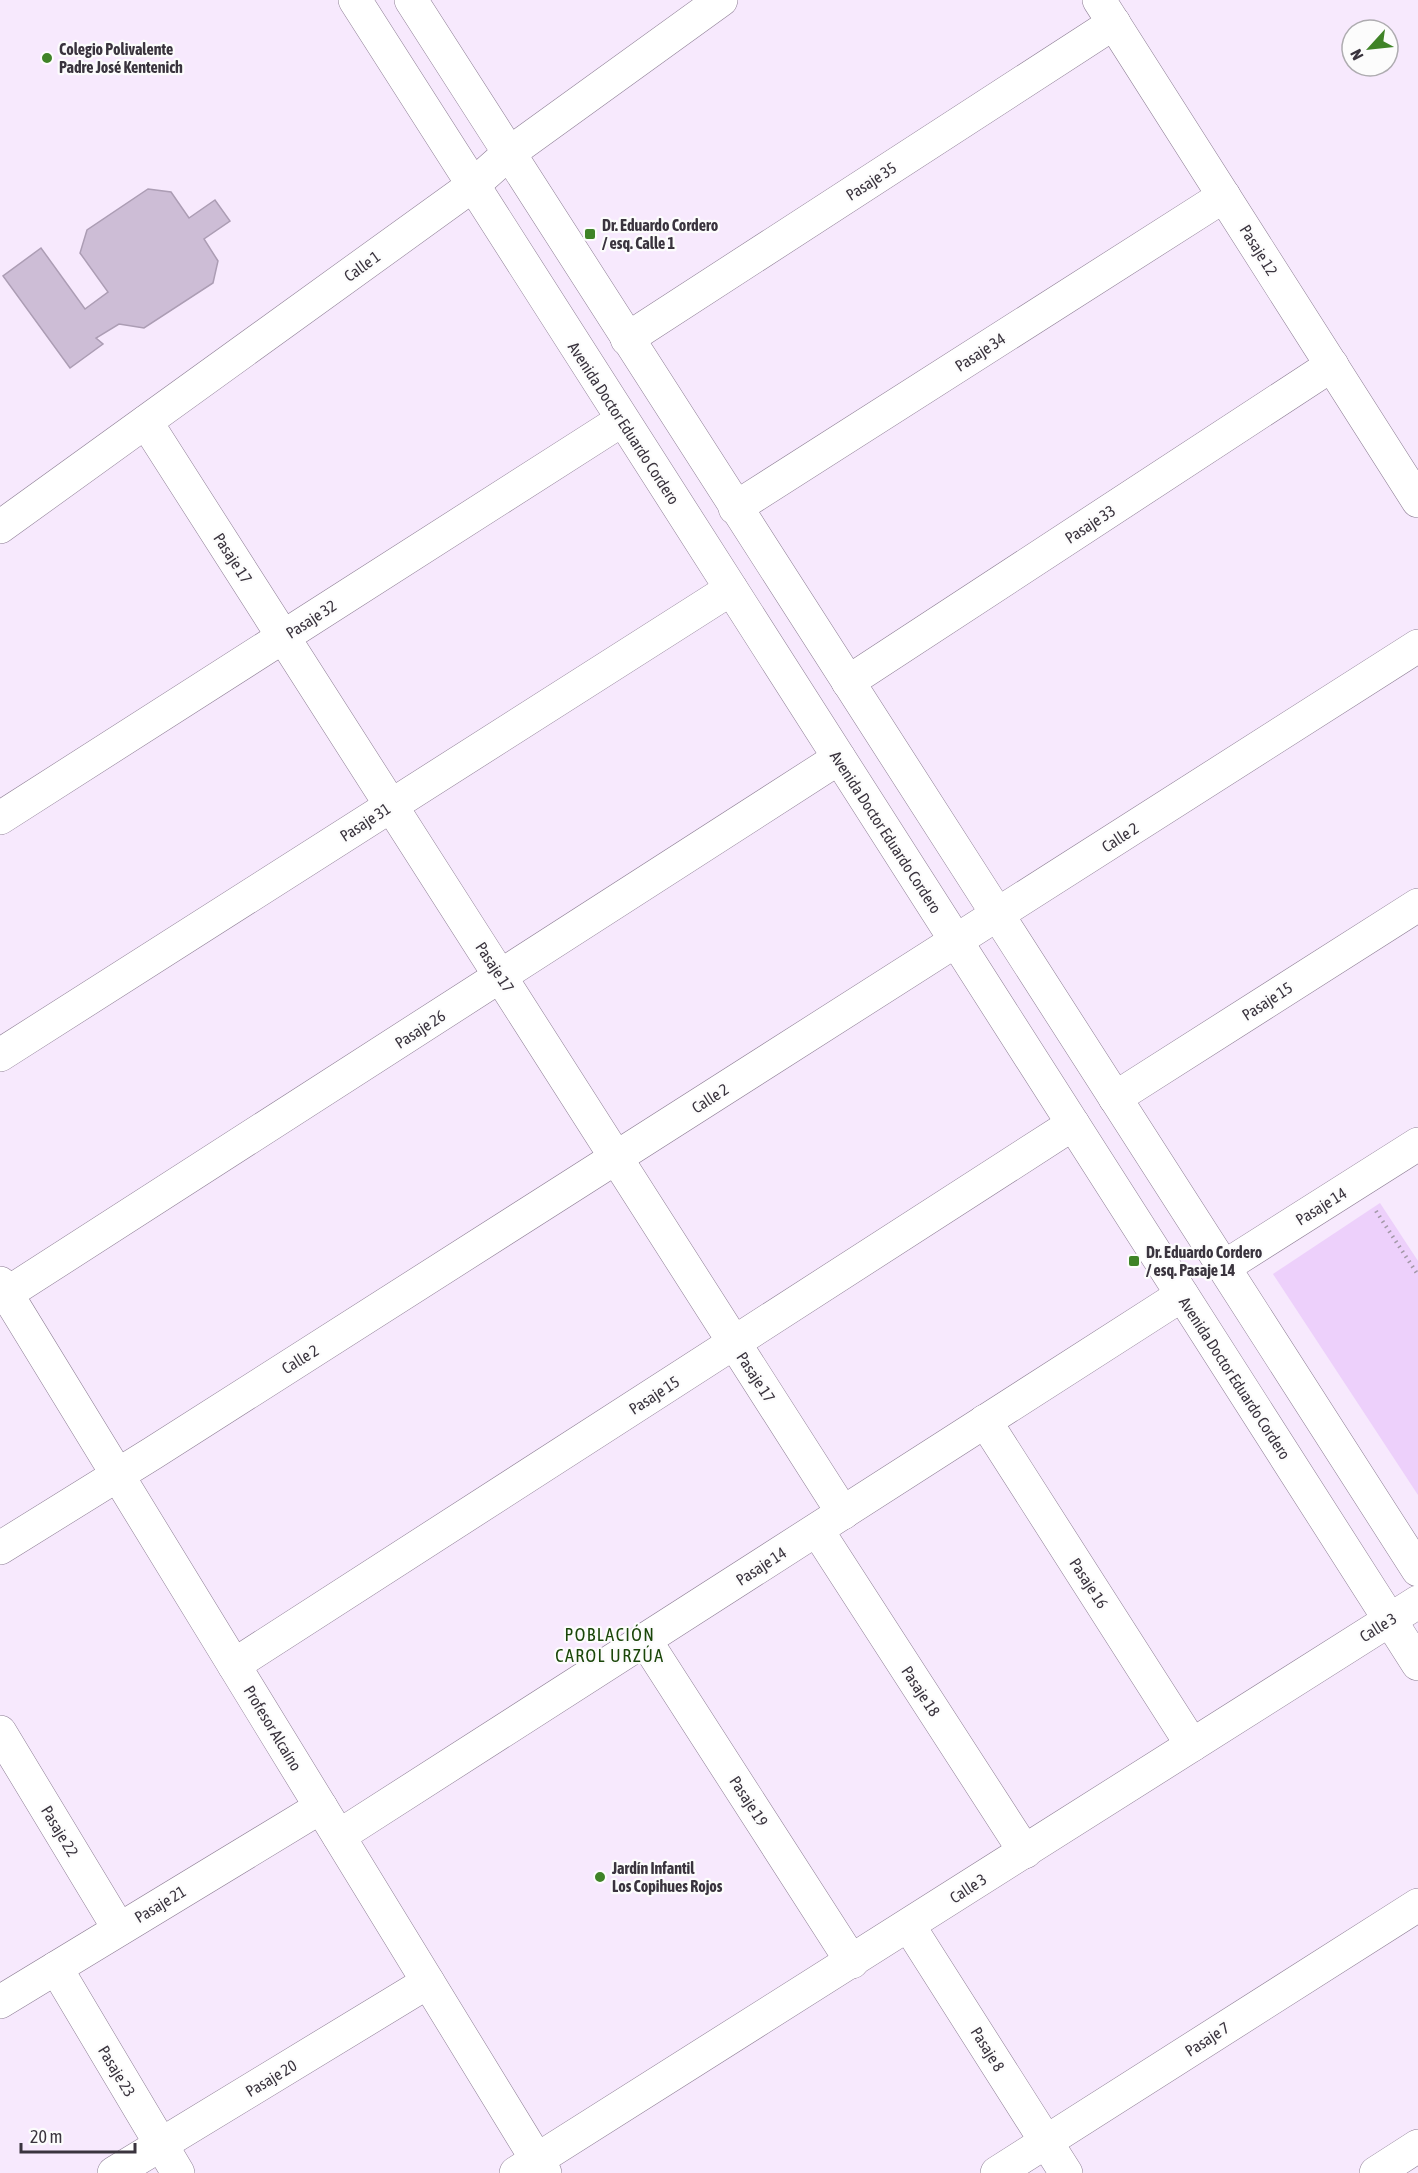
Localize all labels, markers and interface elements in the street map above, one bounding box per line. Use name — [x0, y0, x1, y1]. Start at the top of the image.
north arrow — [1340, 18, 1400, 78]
place label: Colegio Polivalente Padre José Kentenich — [59, 40, 183, 76]
text: N — [1346, 47, 1367, 63]
marker: Colegio Polivalente Padre José Kentenich — [40, 51, 54, 65]
street label: Pasaje 35 — [843, 158, 900, 205]
place label: Dr. Eduardo Cordero / esq. Calle 1 — [602, 216, 719, 252]
street label: Pasaje 12 — [1236, 221, 1282, 279]
marker: Dr. Eduardo Cordero / esq. Calle 1 — [583, 227, 597, 241]
street label: Calle 1 — [341, 247, 383, 285]
street label: Pasaje 34 — [952, 329, 1009, 376]
street label: Avenida Doctor Eduardo Cordero — [565, 339, 683, 507]
street label: Pasaje 33 — [1062, 501, 1119, 548]
street label: Pasaje 17 — [209, 530, 256, 587]
street label: Pasaje 32 — [283, 596, 340, 643]
street label: Avenida Doctor Eduardo Cordero — [827, 748, 945, 916]
street label: Pasaje 31 — [337, 799, 394, 846]
street label: Calle 2 — [1098, 819, 1142, 855]
street label: Pasaje 17 — [471, 939, 518, 996]
street label: Pasaje 15 — [1239, 978, 1296, 1025]
street label: Pasaje 26 — [392, 1006, 449, 1053]
street label: Calle 2 — [688, 1080, 732, 1116]
street label: Pasaje 14 — [1292, 1183, 1350, 1229]
place label: Dr. Eduardo Cordero / esq. Pasaje 14 — [1146, 1243, 1263, 1279]
marker: Dr. Eduardo Cordero / esq. Pasaje 14 — [1127, 1254, 1141, 1268]
street label: Avenida Doctor Eduardo Cordero — [1176, 1294, 1294, 1462]
street label: Calle 2 — [278, 1341, 322, 1377]
street label: Pasaje 17 — [732, 1349, 779, 1406]
street label: Pasaje 15 — [626, 1372, 683, 1419]
street label: Pasaje 14 — [733, 1543, 790, 1590]
street label: Pasaje 16 — [1065, 1555, 1112, 1612]
street label: Calle 3 — [1356, 1609, 1400, 1645]
district label: POBLACIÓN CAROL URZÚA — [555, 1624, 665, 1666]
street label: Pasaje 18 — [897, 1663, 944, 1720]
street label: Profesor Alcaíno — [241, 1682, 305, 1774]
street label: Pasaje 19 — [725, 1773, 772, 1830]
street label: Pasaje 22 — [37, 1802, 82, 1860]
place label: Jardín Infantil Los Copihues Rojos — [611, 1859, 723, 1895]
marker: Jardín Infantil Los Copihues Rojos — [593, 1870, 607, 1884]
street label: Calle 3 — [946, 1870, 990, 1906]
street label: Pasaje 21 — [131, 1882, 189, 1927]
street label: Pasaje 7 — [1182, 2018, 1233, 2061]
street label: Pasaje 8 — [967, 2024, 1009, 2075]
street label: Pasaje 23 — [94, 2042, 139, 2100]
street label: Pasaje 20 — [242, 2056, 300, 2101]
scale bar — [21, 2116, 135, 2154]
text: 20 m — [30, 2126, 62, 2147]

